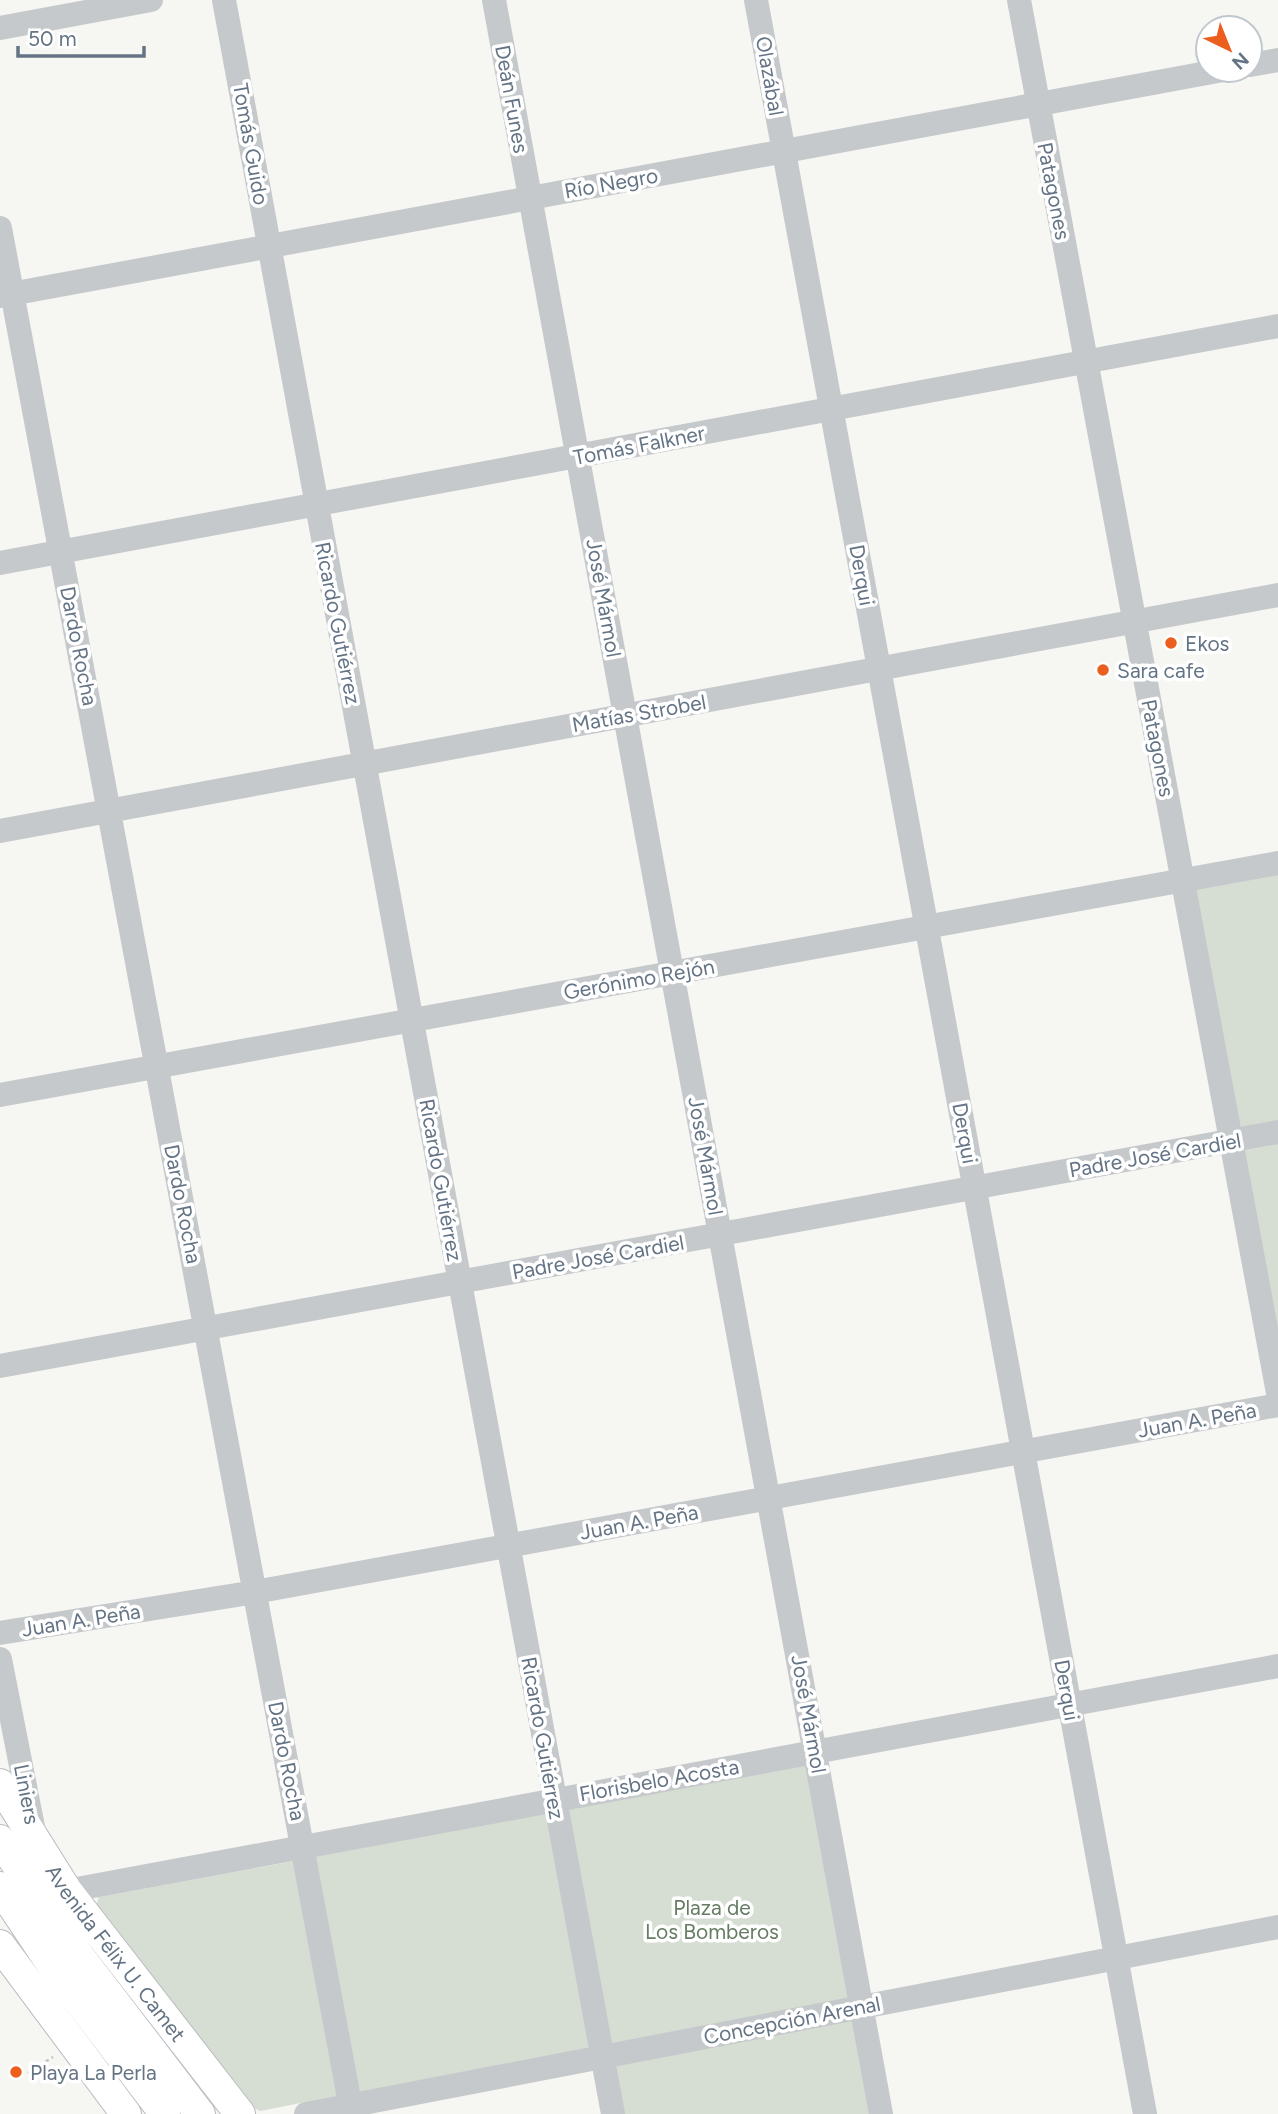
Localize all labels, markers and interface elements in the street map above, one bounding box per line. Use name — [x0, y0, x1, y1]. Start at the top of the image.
scale bar — [18, 14, 144, 58]
north arrow — [1194, 14, 1264, 84]
text: 50 m — [28, 26, 77, 51]
street label: Olazábal — [751, 34, 789, 118]
street label: Deán Funes — [490, 43, 534, 155]
text: N — [1227, 48, 1253, 74]
street label: Tomás Guido — [228, 81, 274, 207]
street label: Patagones — [1032, 140, 1076, 242]
street label: Río Negro — [562, 162, 660, 204]
street label: Tomás Falkner — [571, 420, 707, 470]
street label: José Mármol — [581, 537, 627, 659]
street label: Ricardo Gutiérrez — [310, 540, 366, 706]
street label: Derqui — [844, 542, 880, 608]
street label: Dardo Rocha — [55, 584, 103, 708]
place label: Ekos — [1185, 631, 1229, 656]
marker: Ekos — [1163, 635, 1179, 651]
place label: Sara cafe — [1117, 658, 1205, 683]
marker: Sara cafe — [1095, 662, 1111, 678]
street label: Matías Strobel — [570, 689, 708, 737]
street label: Patagones — [1136, 697, 1180, 799]
street label: Gerónimo Rejón — [562, 953, 716, 1005]
street label: José Mármol — [683, 1095, 729, 1217]
street label: Ricardo Gutiérrez — [414, 1097, 468, 1263]
street label: Derqui — [947, 1100, 983, 1166]
street label: Padre José Cardiel — [1067, 1128, 1243, 1182]
street label: Dardo Rocha — [159, 1142, 207, 1266]
street label: Padre José Cardiel — [510, 1230, 686, 1284]
street label: Juan A. Peña — [1136, 1397, 1258, 1443]
street label: Juan A. Peña — [578, 1499, 700, 1545]
street label: Juan A. Peña — [20, 1598, 142, 1642]
street label: José Mármol — [786, 1653, 832, 1775]
street label: Ricardo Gutiérrez — [516, 1655, 570, 1821]
street label: Derqui — [1049, 1657, 1085, 1723]
street label: Dardo Rocha — [263, 1699, 311, 1823]
street label: Florisbelo Acosta — [577, 1754, 741, 1806]
street label: Liniers — [9, 1762, 45, 1826]
street label: Avenida Félix U. Camet — [41, 1860, 191, 2046]
park label: Plaza de Los Bomberos — [645, 1895, 779, 1944]
street label: Concepción Arenal — [702, 1991, 882, 2049]
place label: Playa La Perla — [30, 2060, 157, 2085]
marker: Playa La Perla — [8, 2064, 24, 2080]

